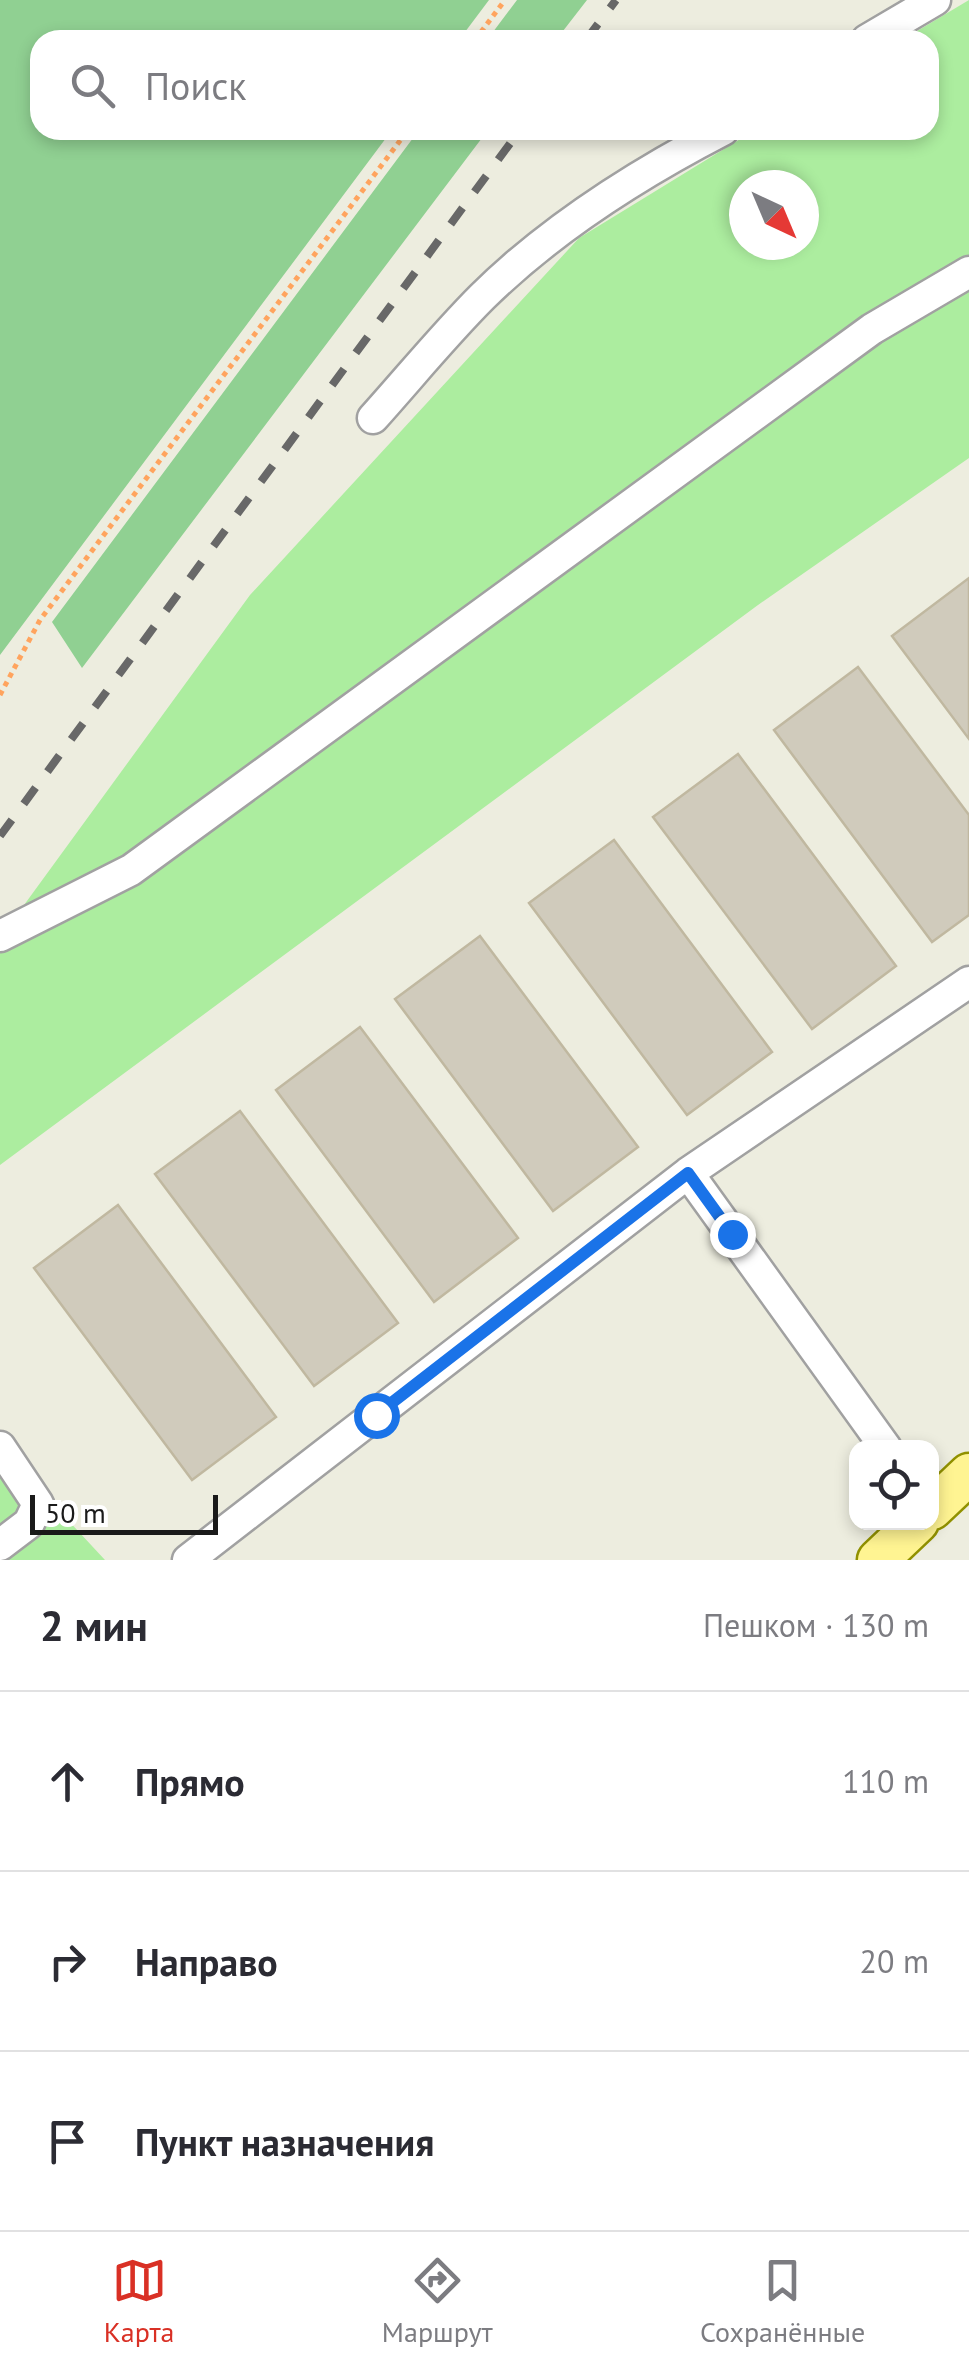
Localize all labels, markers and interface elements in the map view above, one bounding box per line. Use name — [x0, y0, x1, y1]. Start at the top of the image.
search box — [30, 30, 939, 140]
icon: search — [65, 58, 120, 113]
text: Поиск — [145, 61, 246, 110]
north arrow — [729, 170, 819, 260]
route end — [710, 1212, 756, 1258]
route start — [354, 1393, 400, 1439]
map controls — [849, 1440, 939, 1530]
button: locate — [849, 1440, 939, 1530]
scale bar — [30, 1490, 218, 1534]
text: 50 m — [45, 1494, 106, 1531]
text: 2 мин — [40, 1598, 148, 1653]
text: Пешком · 130 m — [703, 1604, 929, 1646]
icon: ahead — [40, 1754, 95, 1809]
text: Прямо — [135, 1757, 245, 1806]
text: 110 m — [842, 1760, 929, 1802]
icon: right — [40, 1934, 95, 1989]
text: Направо — [135, 1937, 278, 1986]
text: 20 m — [860, 1940, 929, 1982]
icon: arrive — [40, 2114, 95, 2169]
text: Пункт назначения — [135, 2117, 434, 2166]
tab: Карта — [104, 2253, 174, 2350]
tab: Маршрут — [382, 2253, 493, 2350]
tab: Сохранённые — [700, 2253, 865, 2350]

